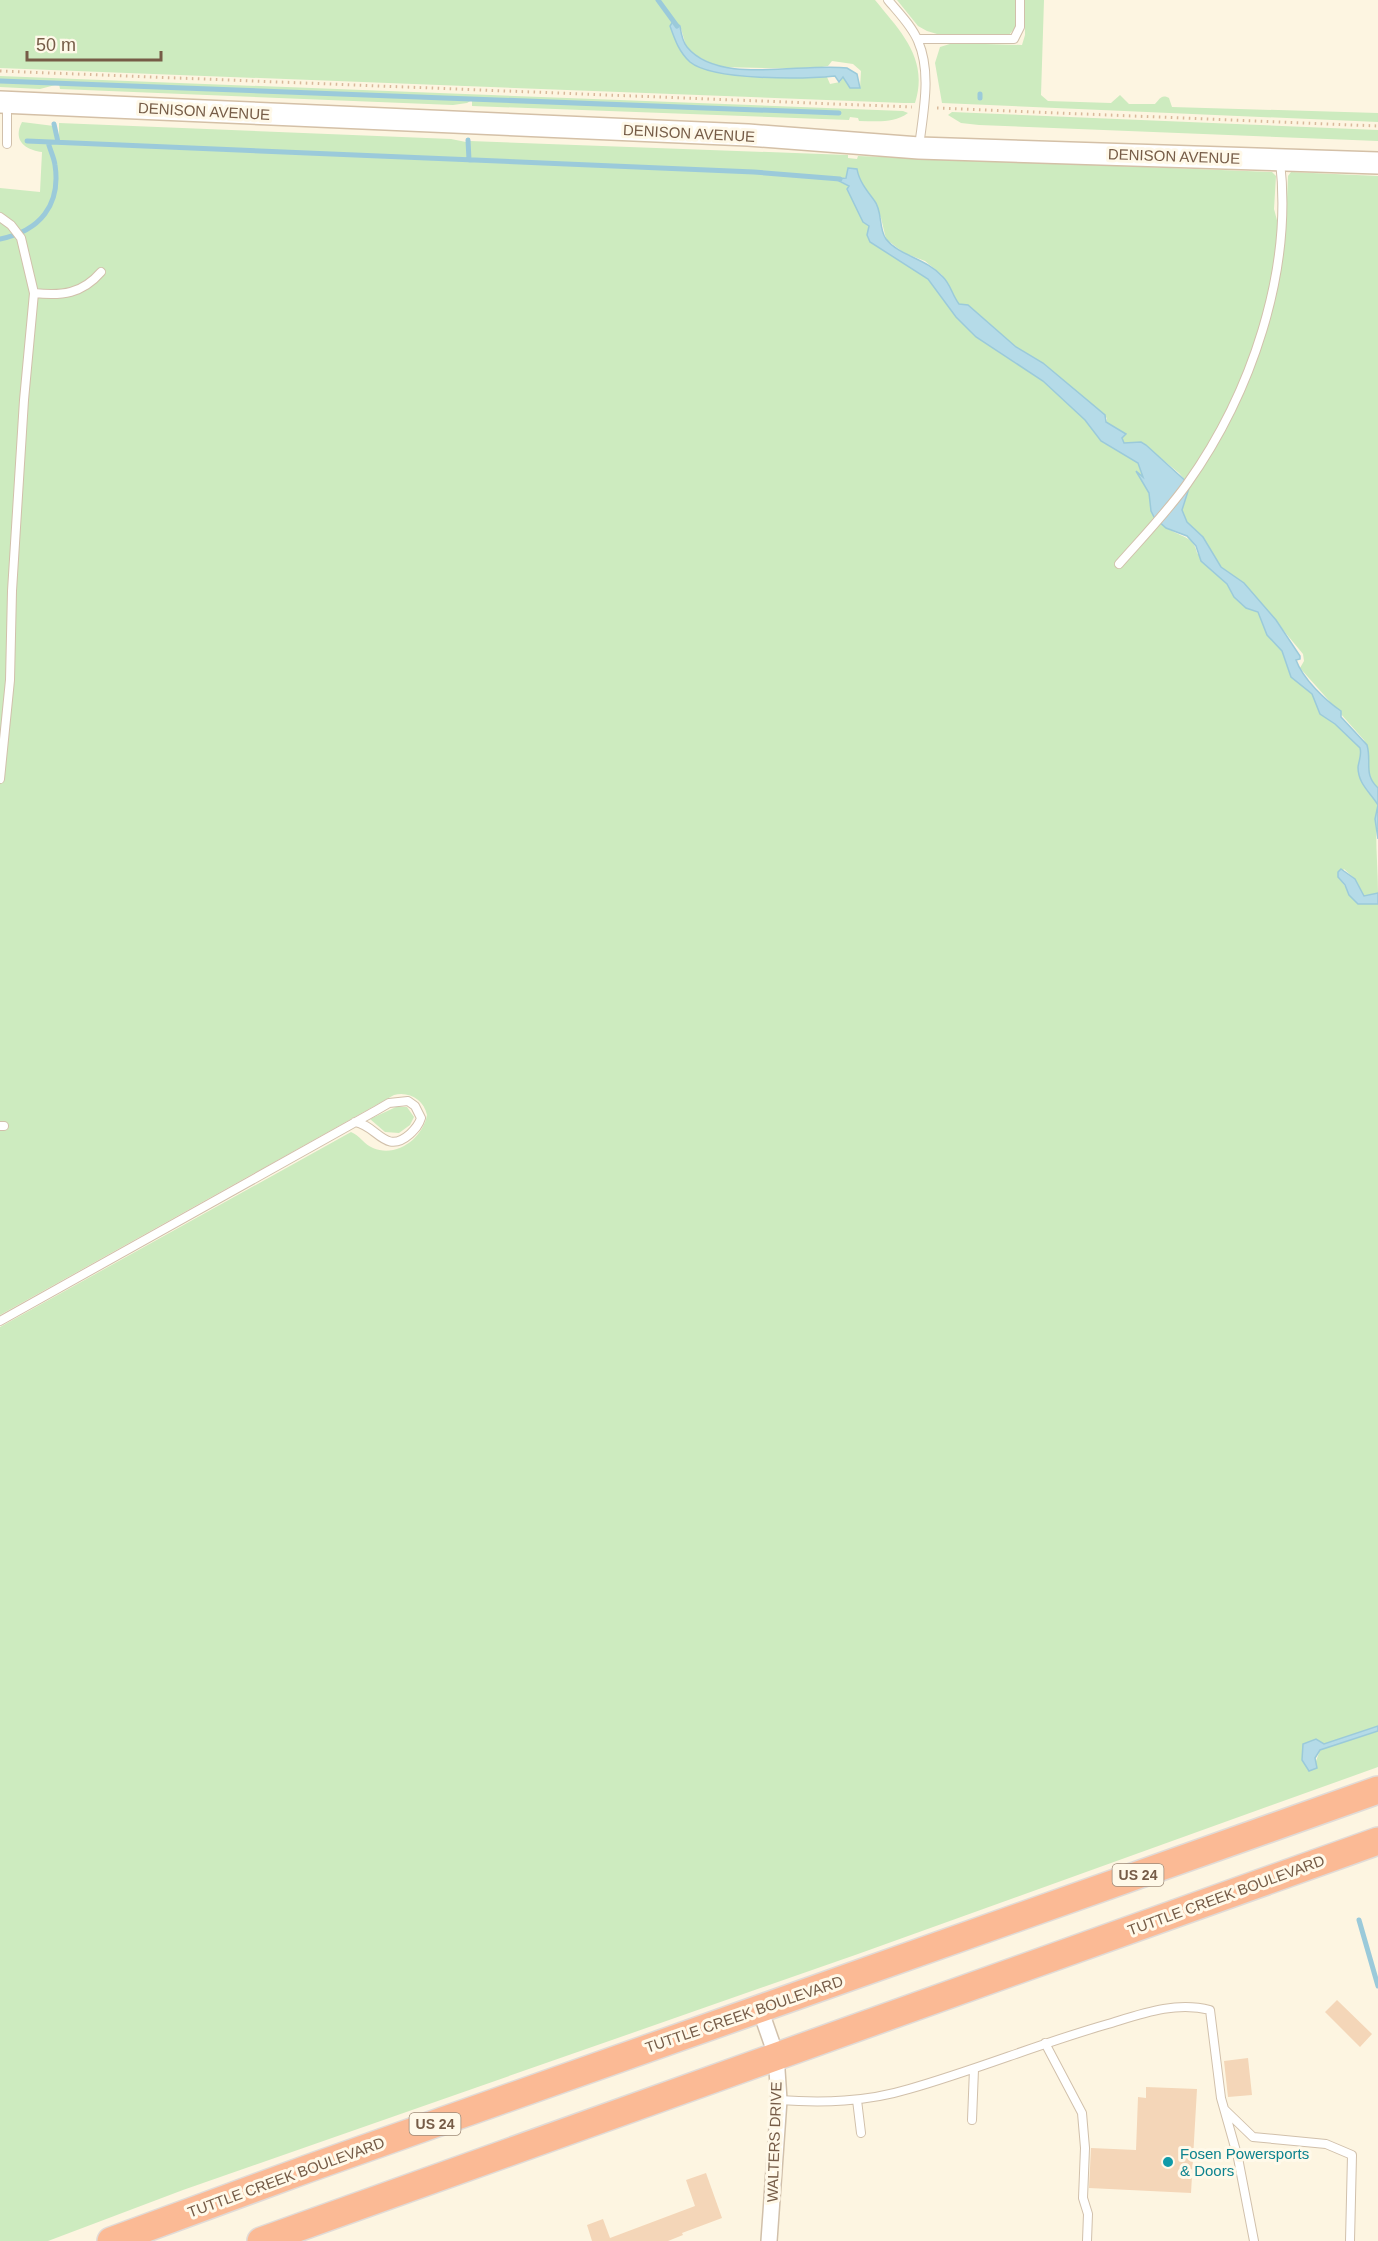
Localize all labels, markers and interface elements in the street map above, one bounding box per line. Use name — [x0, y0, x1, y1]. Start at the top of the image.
scale bar — [27, 24, 160, 62]
text: 50 m — [36, 35, 76, 55]
street label: DENISON AVENUE — [138, 99, 270, 123]
street label: DENISON AVENUE — [623, 121, 755, 145]
street label: DENISON AVENUE — [1108, 145, 1240, 167]
street label: TUTTLE CREEK BOULEVARD — [1125, 1851, 1327, 1939]
road number: US 24 — [1112, 1864, 1164, 1886]
street label: TUTTLE CREEK BOULEVARD — [643, 1972, 845, 2056]
street label: WALTERS DRIVE — [763, 2081, 785, 2203]
road number: US 24 — [410, 2113, 460, 2135]
street label: TUTTLE CREEK BOULEVARD — [185, 2133, 387, 2221]
place label: Fosen Powersports & Doors — [1180, 2145, 1309, 2179]
marker: Fosen Powersports & Doors — [1161, 2155, 1175, 2169]

